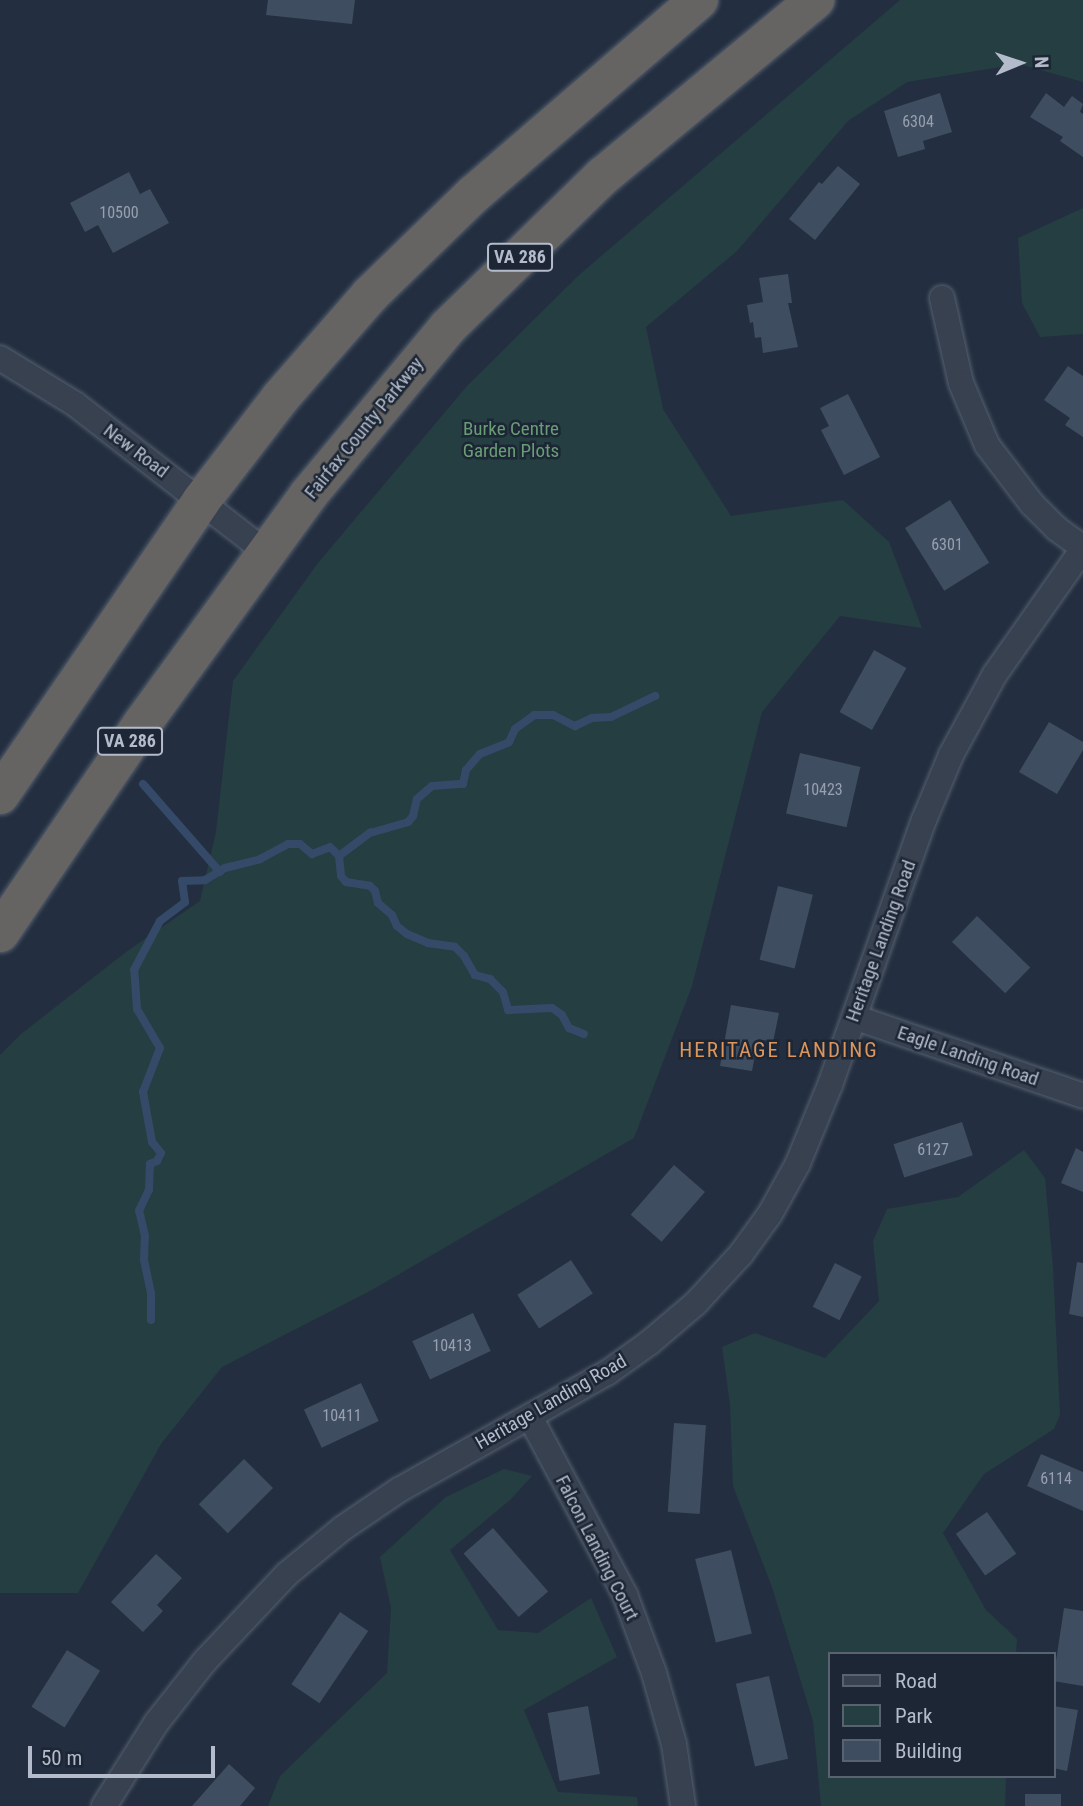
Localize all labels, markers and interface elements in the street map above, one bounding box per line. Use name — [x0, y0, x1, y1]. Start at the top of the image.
north arrow — [985, 28, 1055, 98]
text: N — [1030, 56, 1053, 68]
house number: 6304 — [902, 112, 934, 132]
house number: 10500 — [99, 203, 139, 223]
road number: VA 286 — [487, 243, 553, 272]
street label: Fairfax County Parkway — [300, 353, 428, 503]
park label: Burke Centre Garden Plots — [463, 418, 559, 462]
street label: New Road — [99, 419, 173, 483]
house number: 6301 — [931, 535, 963, 555]
road number: VA 286 — [97, 726, 163, 756]
house number: 10423 — [803, 780, 843, 800]
street label: Heritage Landing Road — [841, 857, 921, 1025]
street label: Eagle Landing Road — [894, 1021, 1042, 1091]
district label: HERITAGE LANDING — [681, 1037, 877, 1063]
house number: 6127 — [917, 1140, 949, 1160]
house number: 10413 — [432, 1336, 472, 1356]
street label: Heritage Landing Road — [472, 1350, 630, 1454]
house number: 10411 — [322, 1406, 362, 1426]
house number: 6114 — [1040, 1469, 1072, 1489]
street label: Falcon Landing Court — [551, 1472, 643, 1624]
legend — [828, 1652, 1055, 1778]
text: Road — [895, 1669, 937, 1693]
text: Park — [895, 1704, 932, 1728]
scale bar — [32, 1732, 219, 1776]
text: Building — [895, 1739, 962, 1763]
text: 50 m — [41, 1746, 82, 1770]

